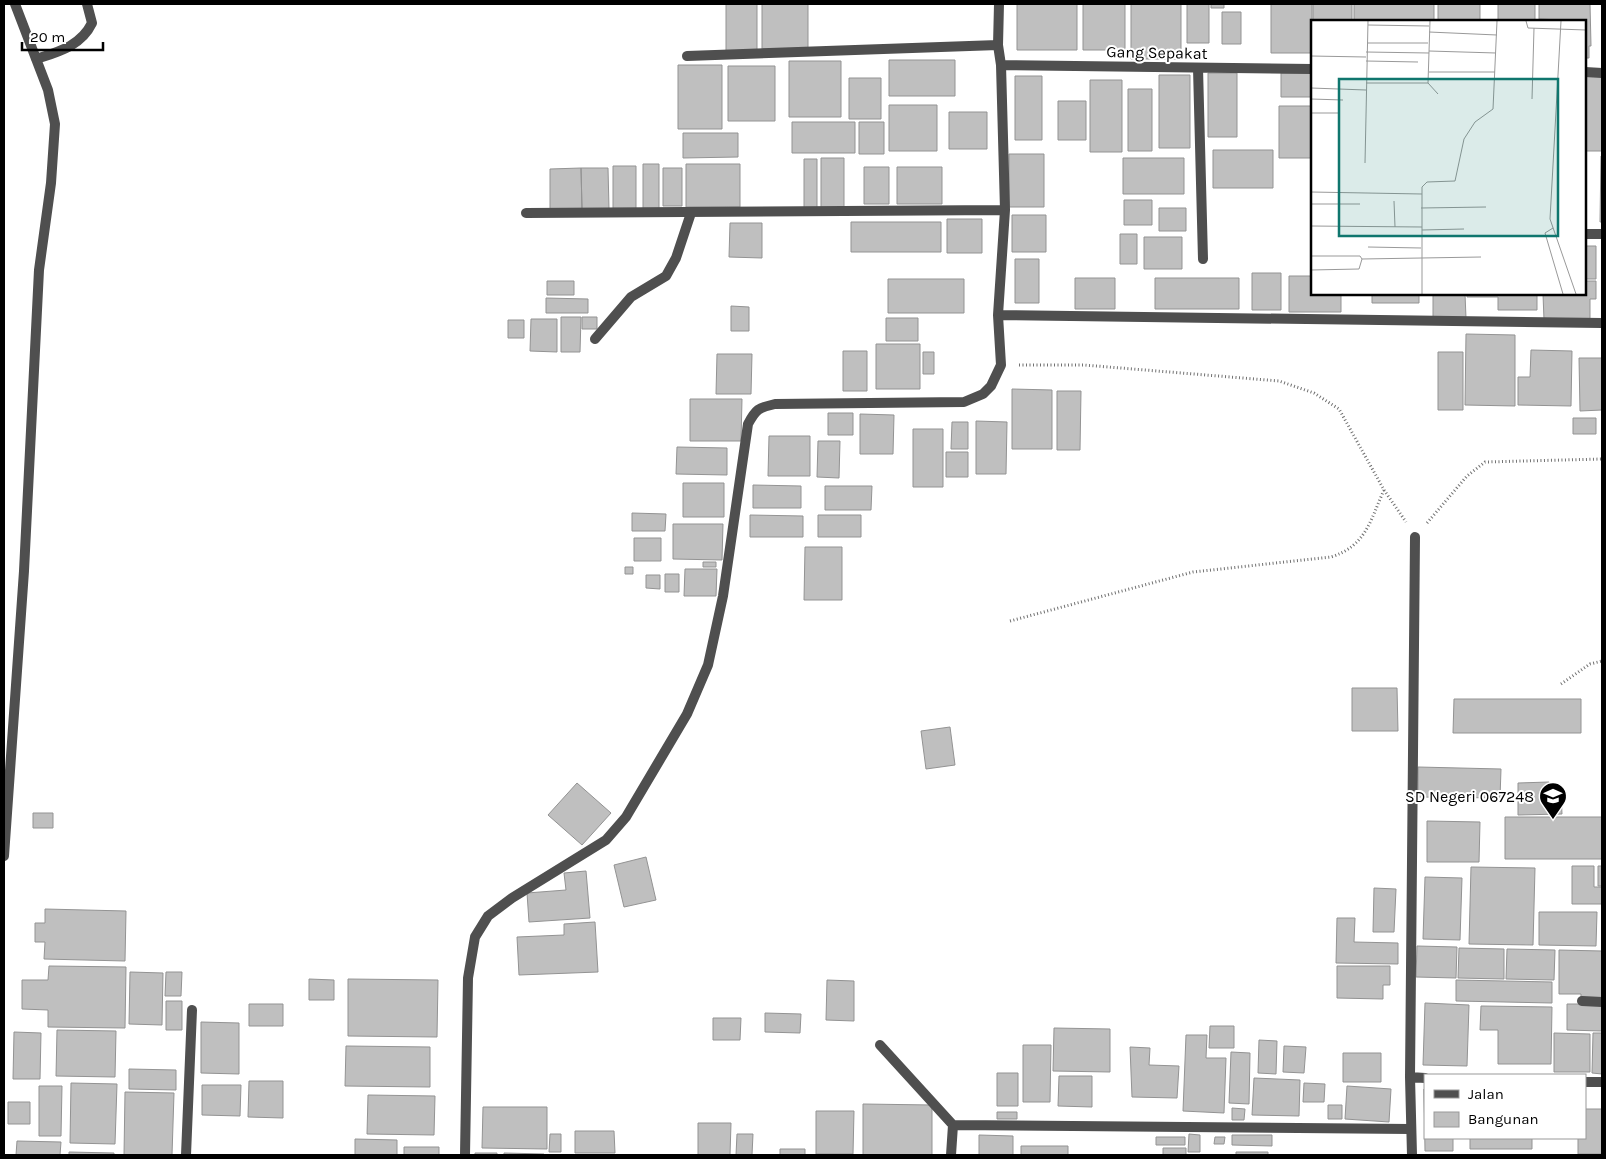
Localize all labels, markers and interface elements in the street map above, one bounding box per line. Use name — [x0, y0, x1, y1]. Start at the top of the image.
scale bar — [22, 20, 104, 52]
inset map — [1311, 20, 1586, 295]
text: 20 m — [30, 28, 65, 46]
street label: Gang Sepakat — [1106, 42, 1208, 63]
school or university icon: SD Negeri 067248 — [1538, 781, 1568, 820]
place label: SD Negeri 067248 — [1405, 787, 1534, 806]
legend — [1424, 1074, 1586, 1139]
text: Jalan — [1468, 1085, 1504, 1103]
text: Bangunan — [1468, 1110, 1539, 1128]

